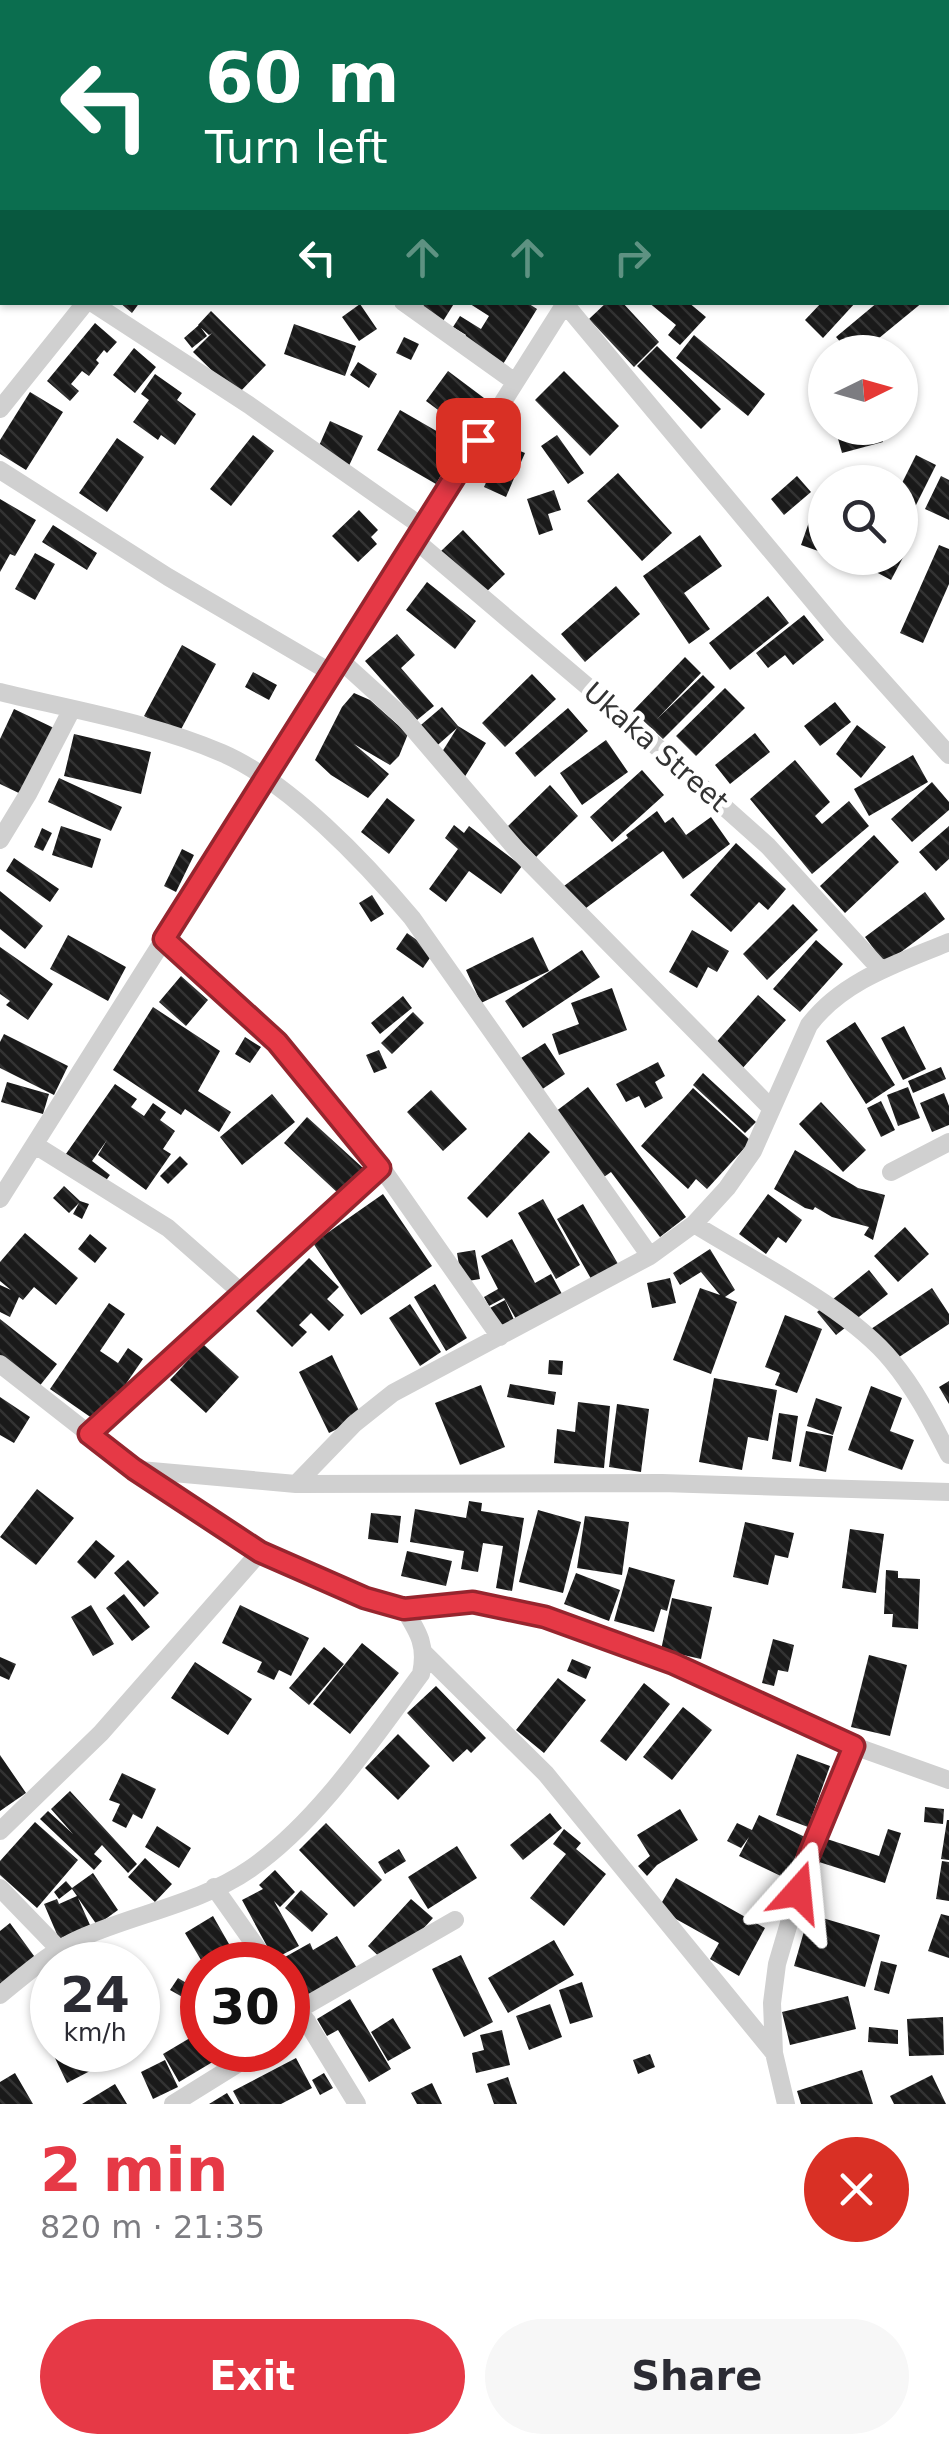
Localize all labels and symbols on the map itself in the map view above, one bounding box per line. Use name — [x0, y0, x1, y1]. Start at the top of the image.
north arrow — [808, 335, 918, 445]
pin — [436, 398, 521, 483]
street label: Ukaka Street — [577, 675, 735, 819]
position arrow — [746, 1840, 850, 1944]
speed limit sign: 30 — [180, 1942, 310, 2072]

